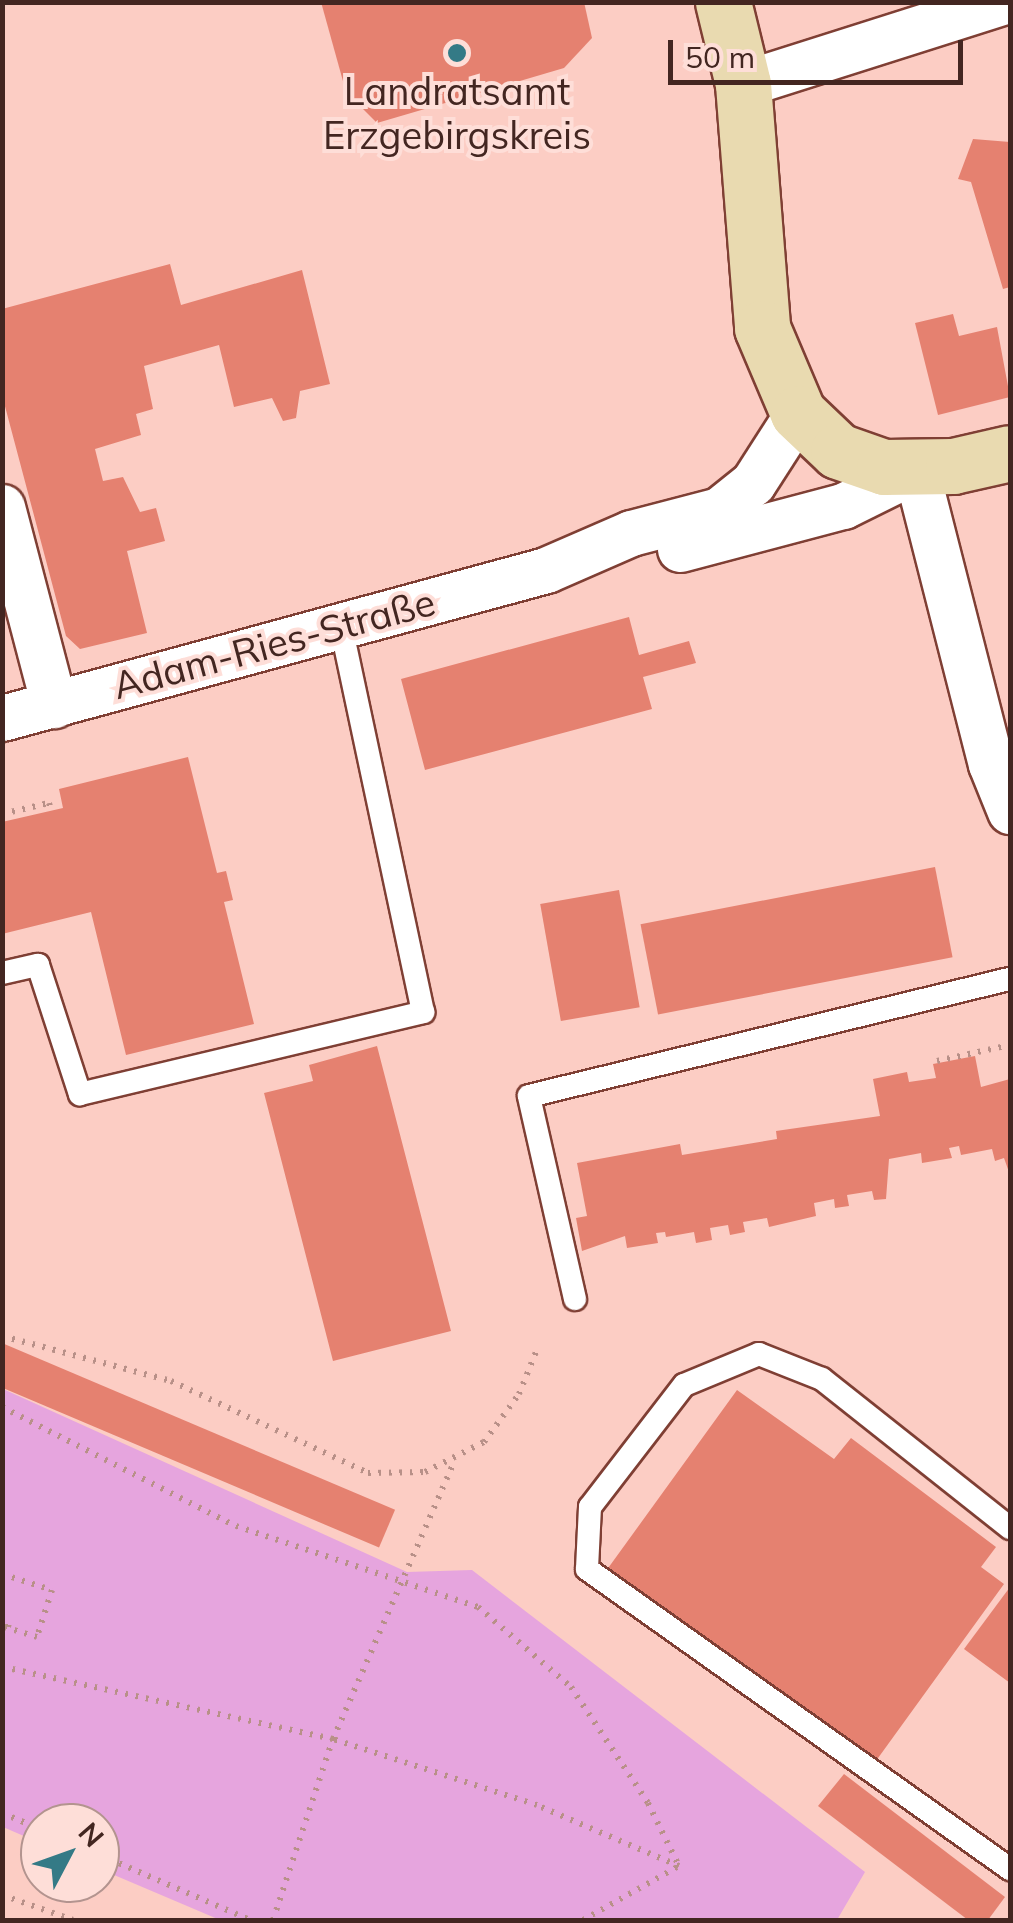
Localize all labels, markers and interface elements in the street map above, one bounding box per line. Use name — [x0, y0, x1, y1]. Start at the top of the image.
scale bar — [673, 20, 968, 82]
text: 50 m — [685, 38, 755, 76]
marker: Landratsamt Erzgebirgskreis — [446, 42, 468, 64]
place label: Landratsamt Erzgebirgskreis — [323, 69, 591, 158]
street label: Adam-Ries-Straße — [108, 579, 440, 709]
north arrow — [20, 1803, 120, 1903]
text: N — [71, 1815, 112, 1854]

